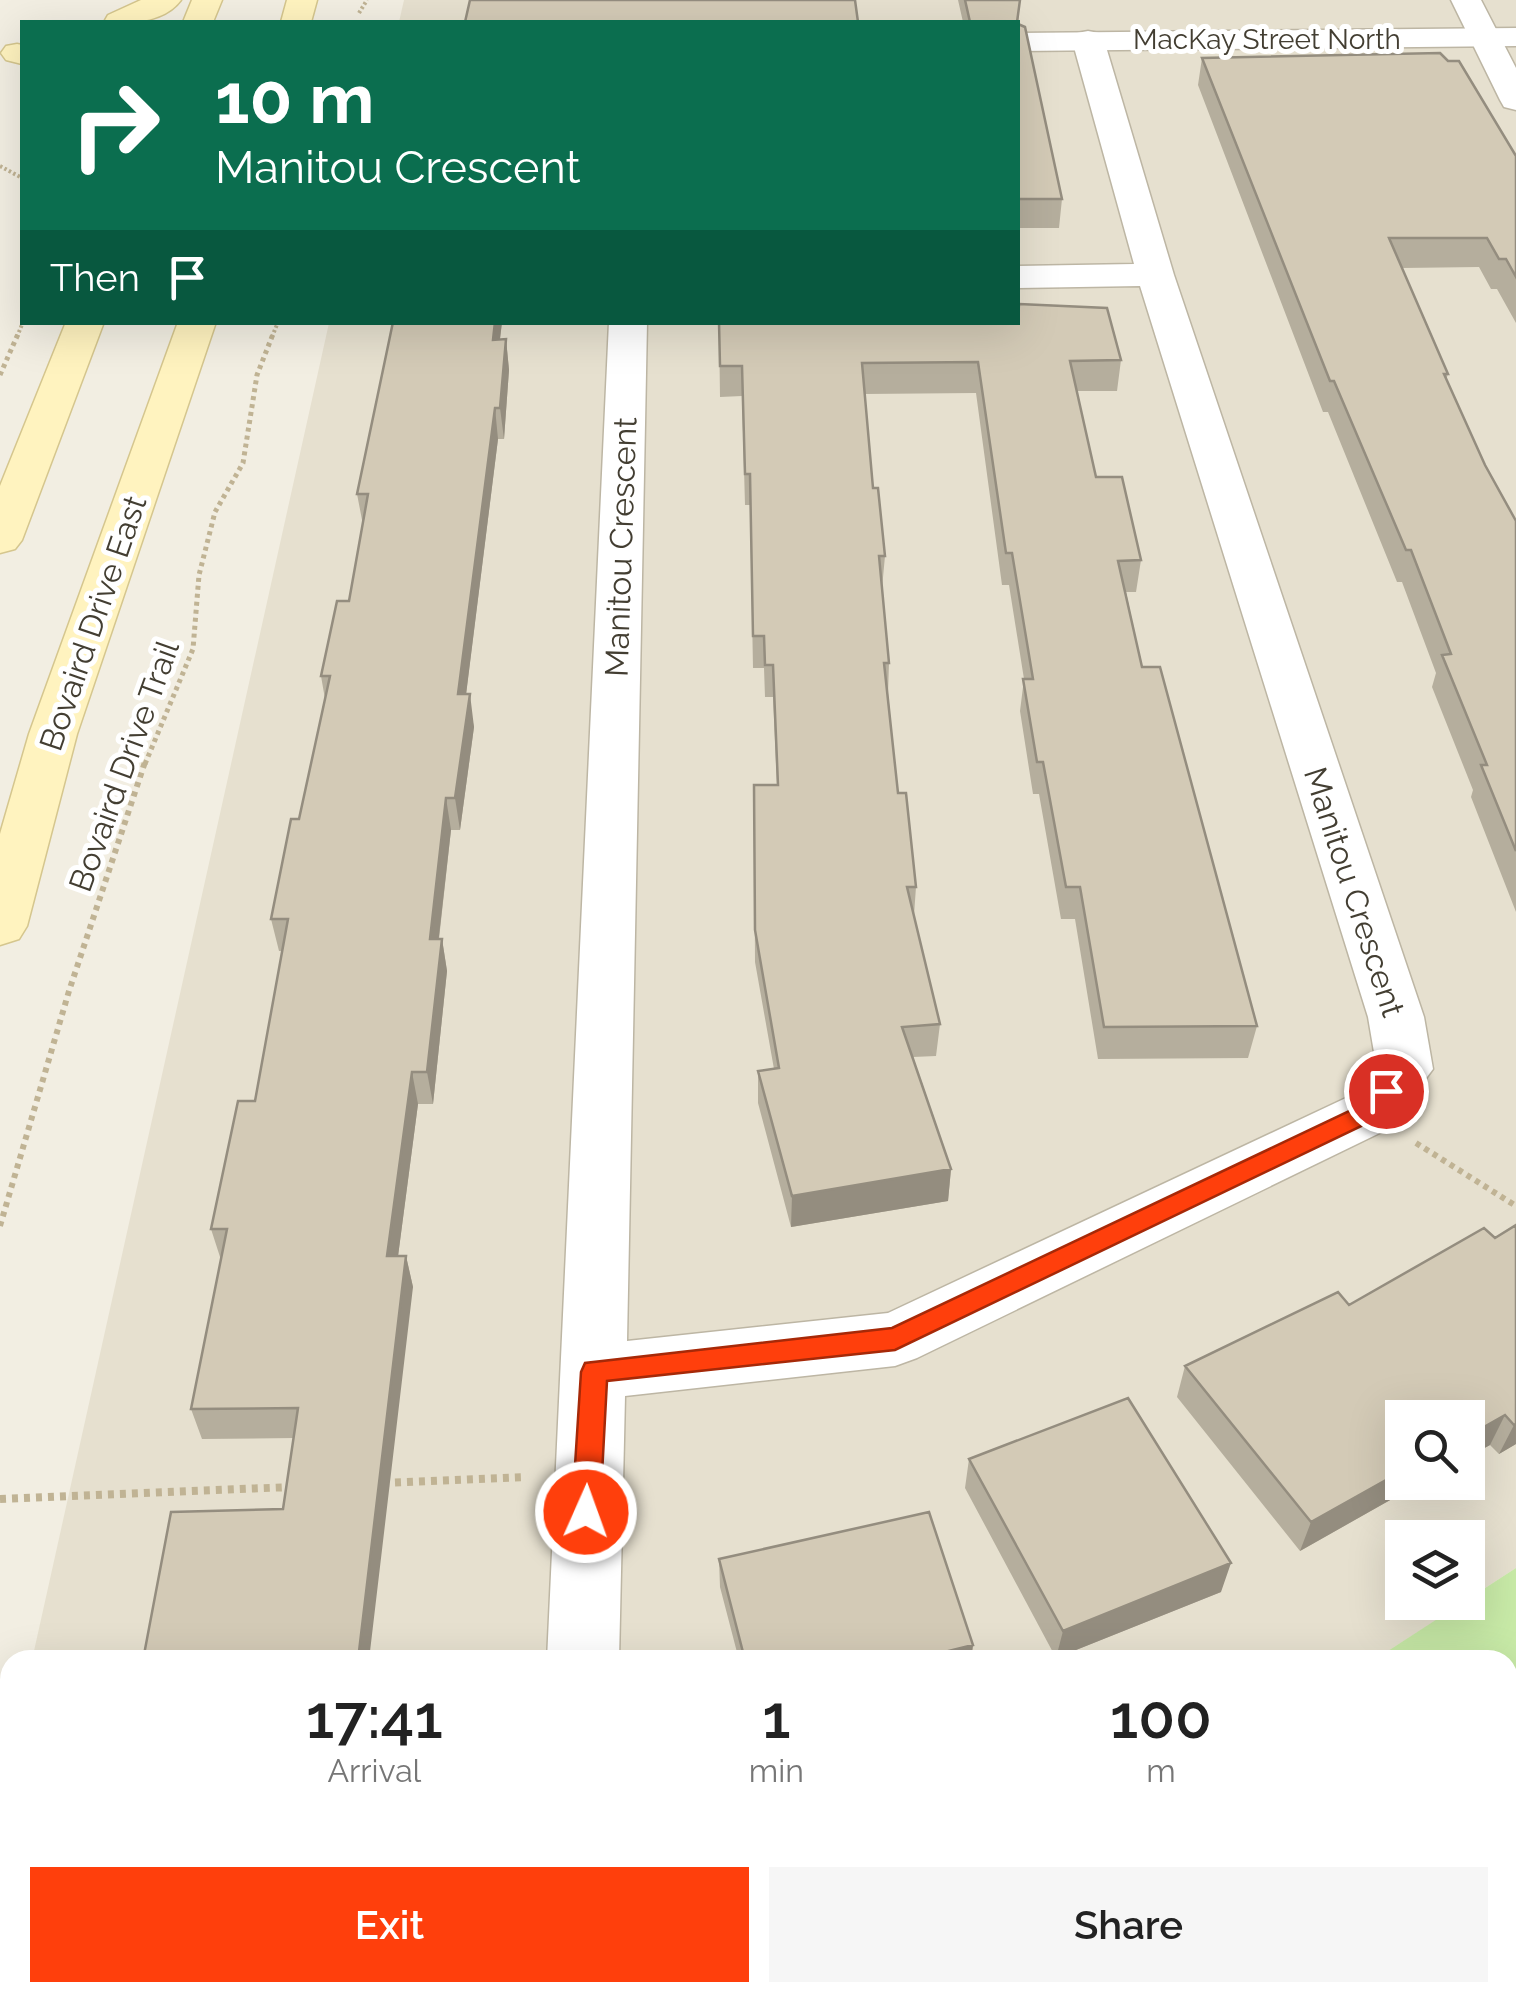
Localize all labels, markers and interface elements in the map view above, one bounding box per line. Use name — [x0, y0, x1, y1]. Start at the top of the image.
street label: MacKay Street North — [1133, 23, 1401, 56]
text: 10 m — [215, 57, 375, 139]
icon: right — [50, 60, 180, 190]
text: Manitou Crescent — [215, 141, 581, 194]
icon: arrive — [160, 250, 215, 305]
text: Then — [50, 255, 140, 300]
street label: Manitou Crescent — [597, 416, 644, 678]
street label: Bovaird Drive East — [32, 490, 154, 755]
street label: Bovaird Drive Trail — [61, 635, 186, 896]
street label: Manitou Crescent — [1297, 763, 1412, 1021]
pin — [1344, 1049, 1429, 1134]
icon: arrive — [1359, 1064, 1414, 1119]
map controls — [1385, 1400, 1485, 1620]
button: search — [1385, 1400, 1485, 1500]
position arrow — [534, 1460, 638, 1564]
button: layers — [1385, 1520, 1485, 1620]
text: 17:41 — [306, 1682, 443, 1752]
text: 1 — [762, 1682, 790, 1752]
text: 100 — [1110, 1682, 1212, 1752]
text: Arrival — [327, 1752, 421, 1789]
text: min — [749, 1752, 804, 1789]
text: m — [1146, 1752, 1176, 1789]
button: Exit — [30, 1867, 749, 1982]
button: Share — [769, 1867, 1488, 1982]

